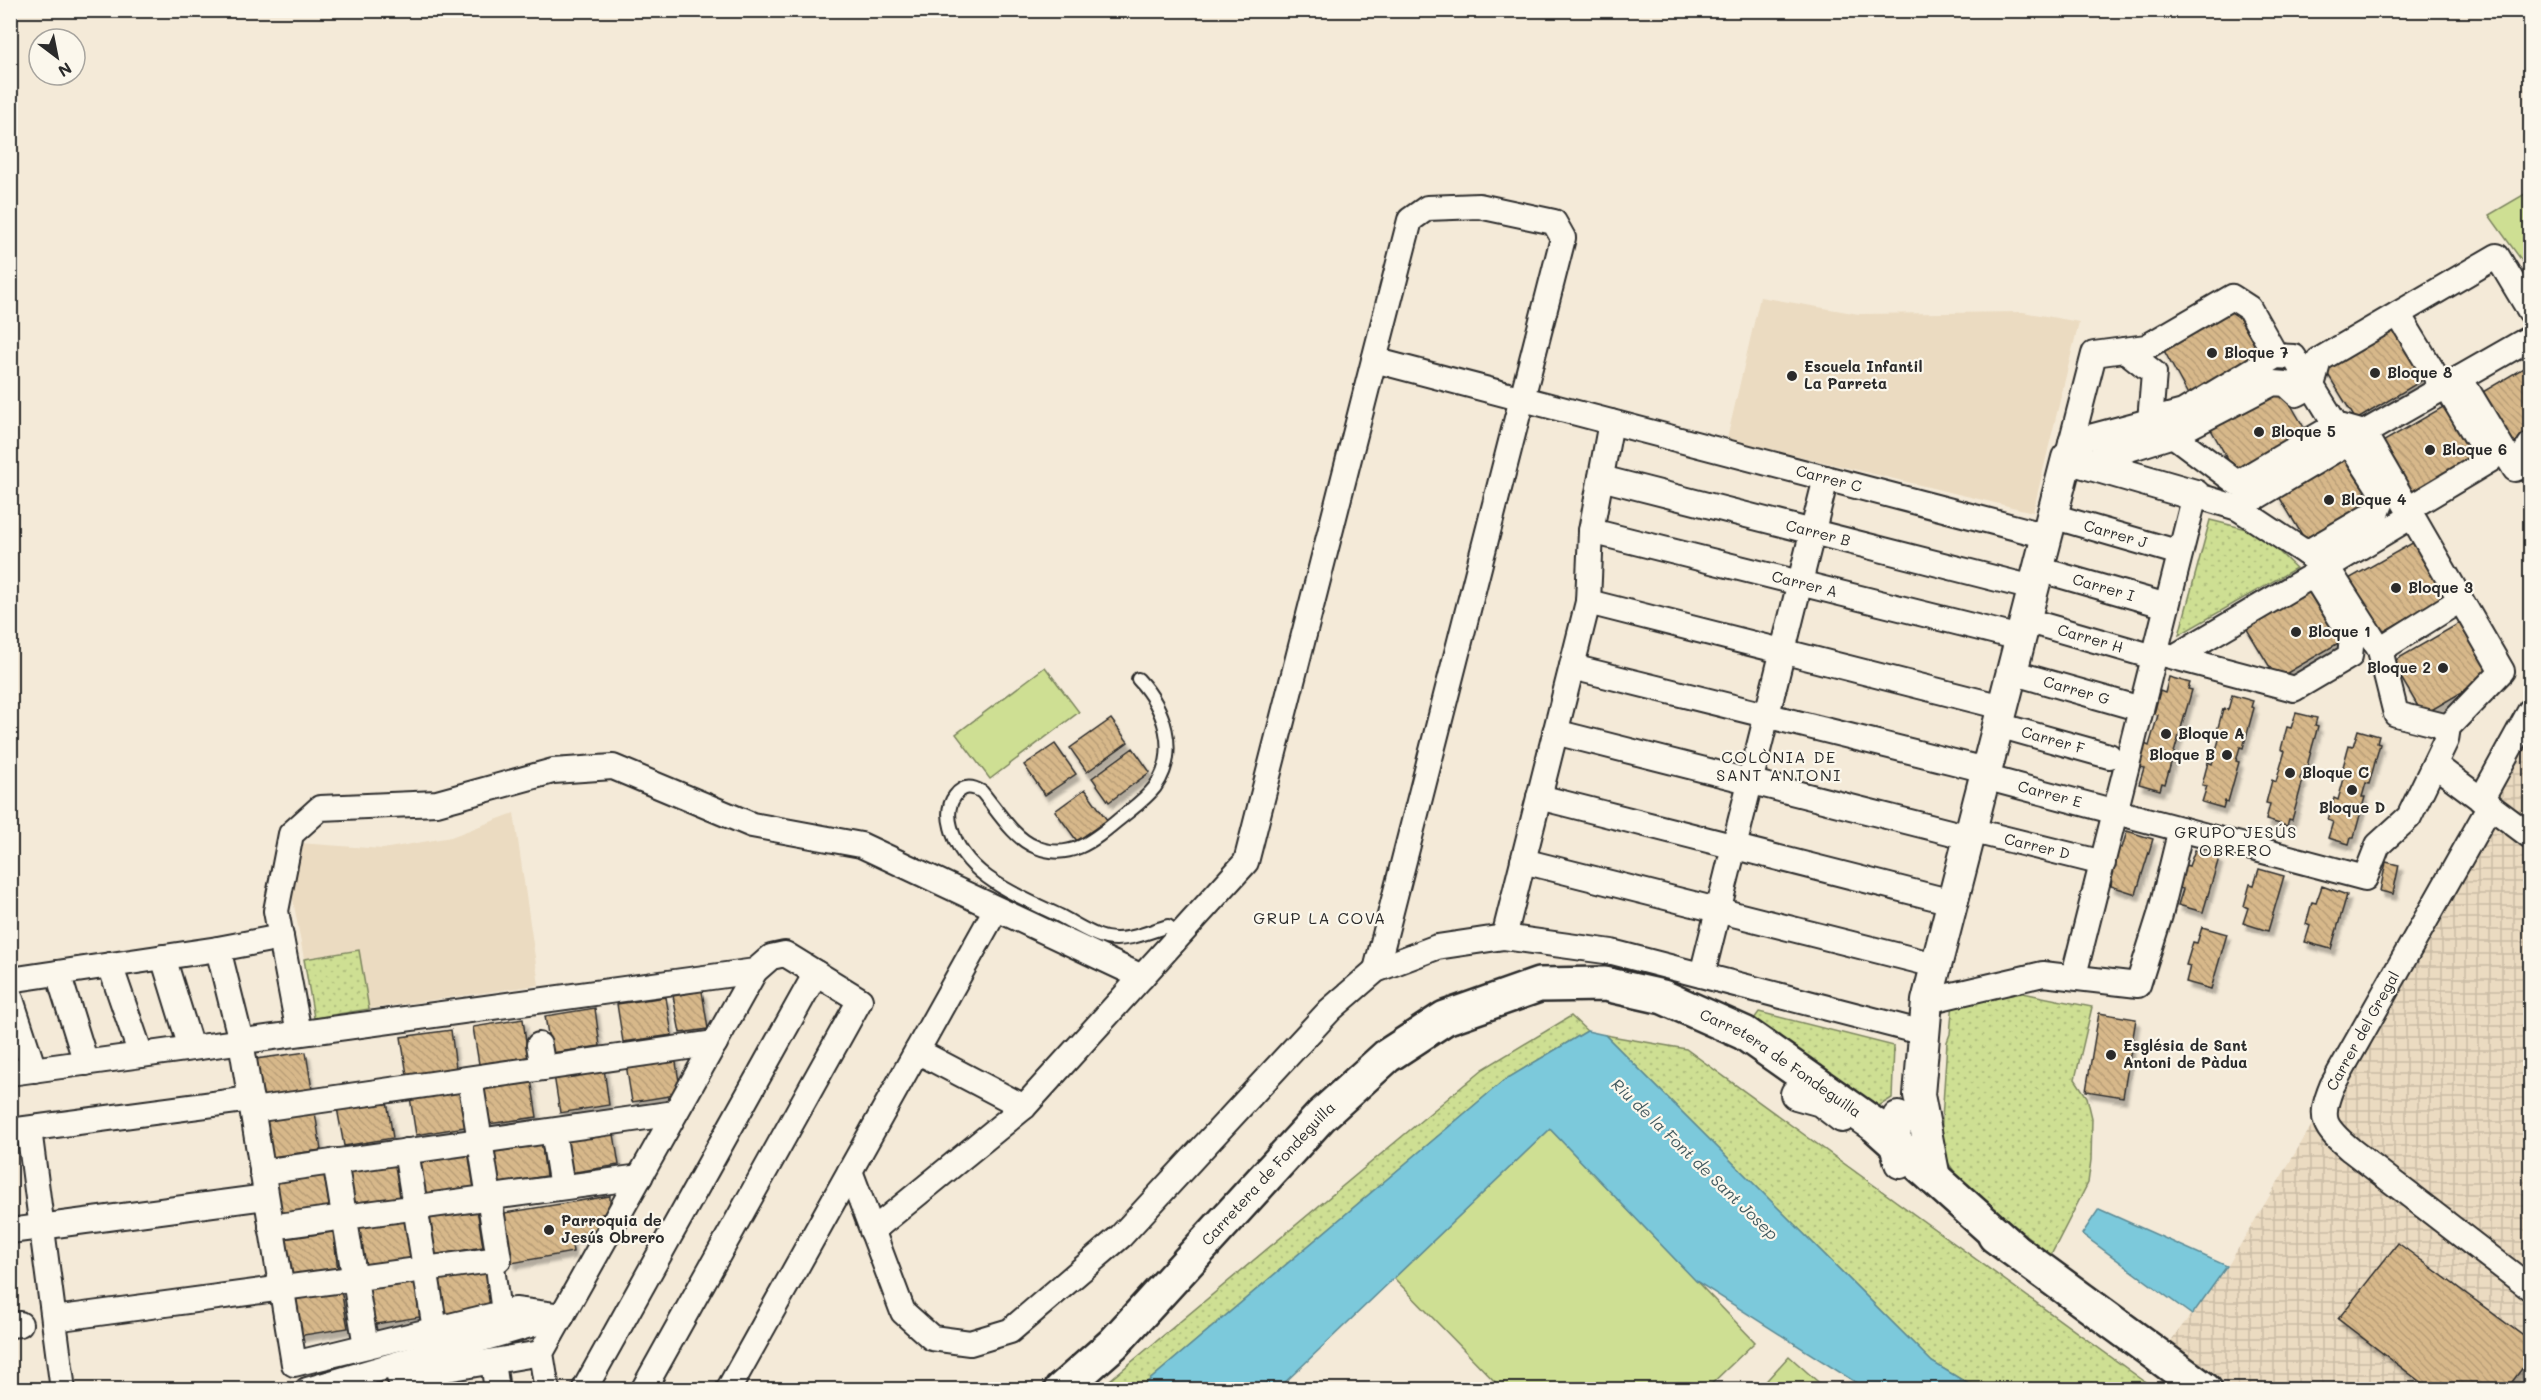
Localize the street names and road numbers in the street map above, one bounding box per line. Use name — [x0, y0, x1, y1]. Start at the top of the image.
street label: Carrer C — [1794, 460, 1865, 496]
street label: Carrer B — [1784, 514, 1853, 550]
street label: Carrer J — [2082, 515, 2150, 552]
street label: Carrer A — [1770, 565, 1840, 601]
street label: Carrer I — [2070, 568, 2137, 605]
street label: Carrer H — [2055, 619, 2126, 657]
street label: Carrer G — [2041, 671, 2112, 709]
street label: Carrer F — [2019, 721, 2087, 758]
street label: Carrer E — [2016, 775, 2085, 812]
street label: Carrer D — [2002, 828, 2072, 863]
street label: Carrer del Gregal — [2321, 967, 2403, 1094]
street label: Carretera de Fondeguilla — [1697, 1004, 1866, 1122]
street label: Carretera de Fondeguilla — [1197, 1097, 1339, 1249]

